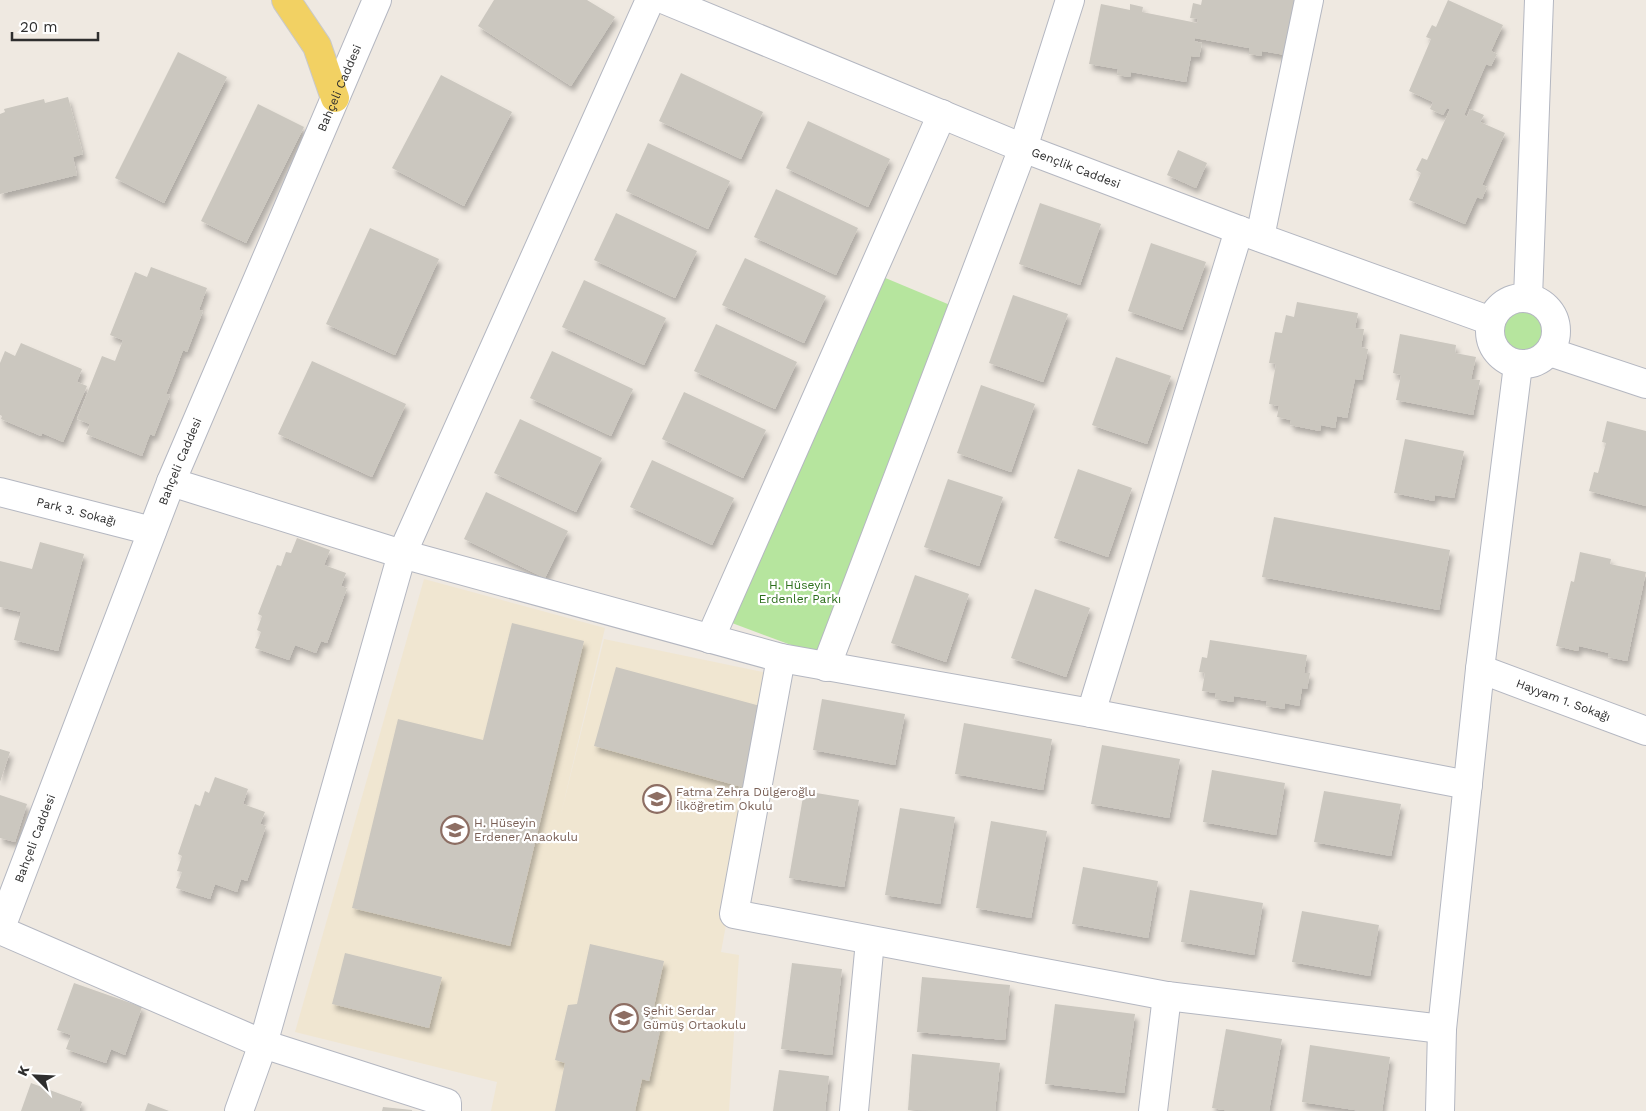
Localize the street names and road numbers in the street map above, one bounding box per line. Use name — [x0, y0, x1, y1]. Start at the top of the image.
street label: Bahçeli Caddesi — [315, 42, 364, 134]
street label: Gençlik Caddesi — [1030, 145, 1122, 191]
street label: Bahçeli Caddesi — [156, 416, 205, 507]
street label: Park 3. Sokağı — [35, 495, 118, 529]
street label: Hayyam 1. Sokağı — [1514, 676, 1612, 724]
street label: Bahçeli Caddesi — [12, 792, 58, 885]

